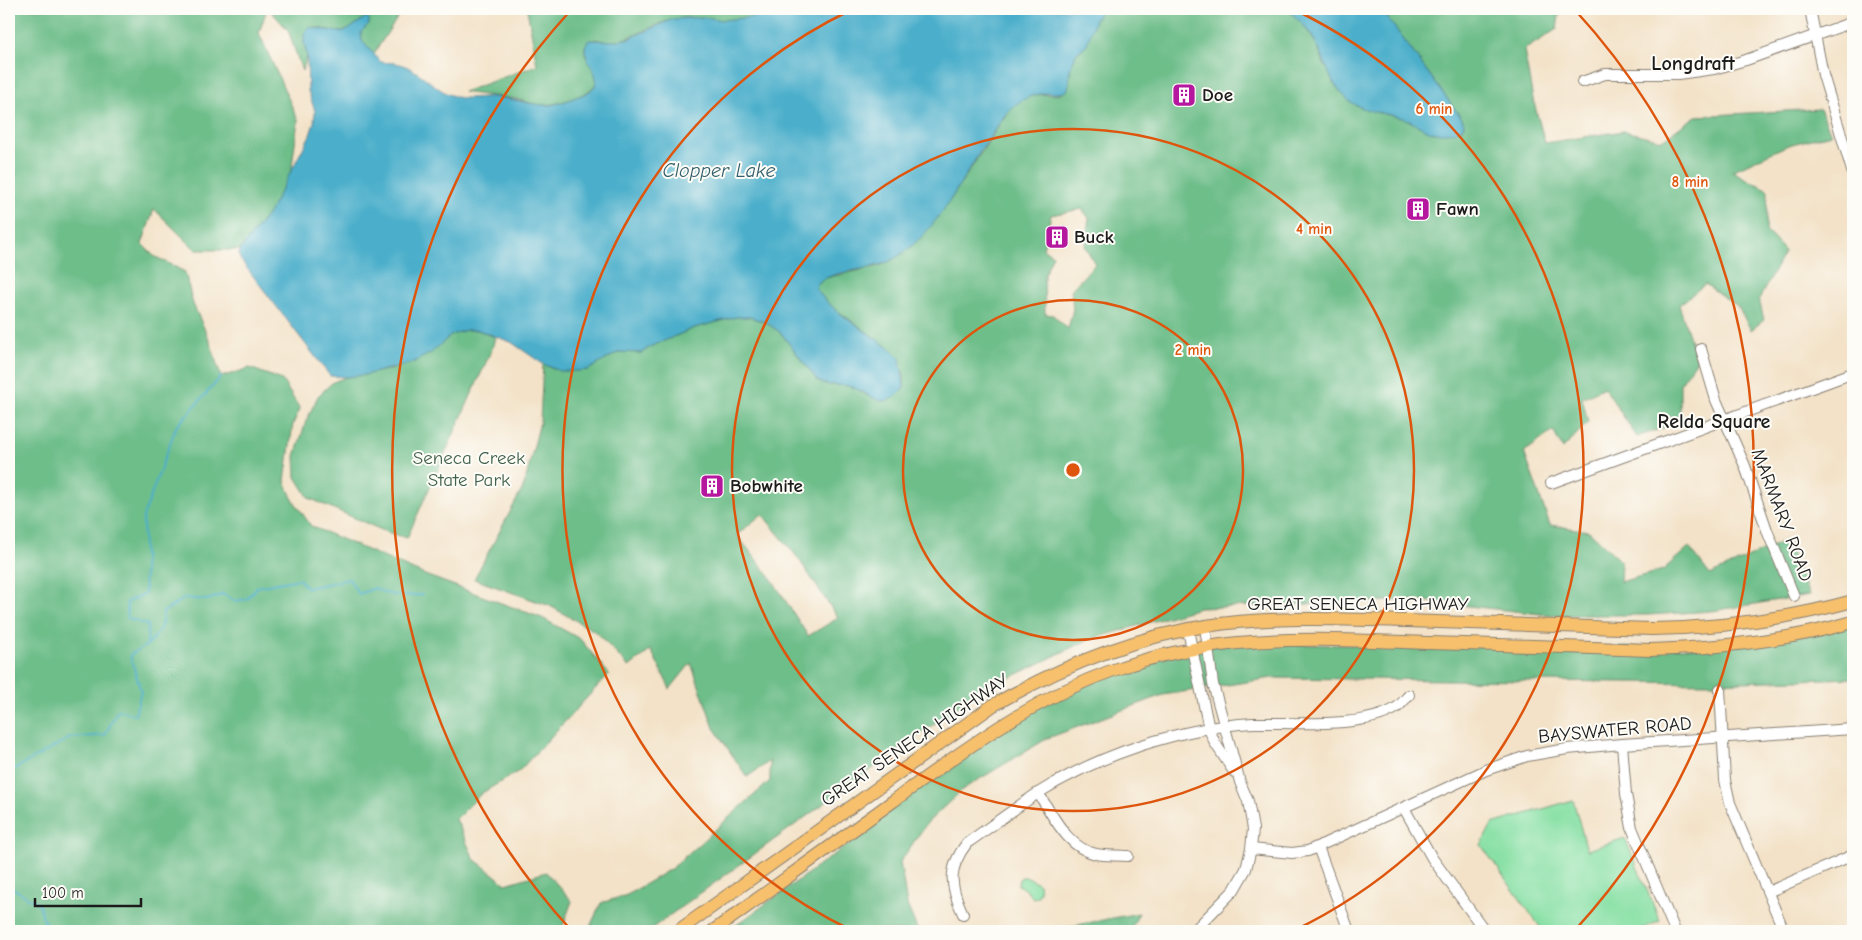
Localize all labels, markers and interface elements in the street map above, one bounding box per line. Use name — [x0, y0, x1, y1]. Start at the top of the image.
district label: Longdraft — [1651, 52, 1735, 75]
building icon: Doe — [1171, 82, 1197, 108]
place label: Doe — [1202, 84, 1233, 106]
text: 6 min — [1416, 100, 1452, 118]
water label: Clopper Lake — [662, 159, 776, 182]
text: 8 min — [1672, 173, 1708, 191]
building icon: Fawn — [1405, 196, 1431, 222]
place label: Fawn — [1436, 198, 1479, 220]
text: 4 min — [1296, 220, 1332, 238]
building icon: Buck — [1044, 224, 1070, 250]
place label: Buck — [1074, 226, 1114, 248]
text: 2 min — [1175, 341, 1211, 359]
district label: Relda Square — [1658, 410, 1771, 433]
street label: MARMARY ROAD — [1747, 445, 1817, 585]
park label: Seneca Creek State Park — [413, 447, 526, 491]
centre of rings — [1064, 461, 1082, 479]
building icon: Bobwhite — [699, 473, 725, 499]
place label: Bobwhite — [730, 475, 803, 497]
street label: GREAT SENECA HIGHWAY — [1247, 593, 1470, 615]
street label: GREAT SENECA HIGHWAY — [817, 669, 1014, 811]
street label: BAYSWATER ROAD — [1537, 712, 1693, 748]
scale bar — [35, 875, 141, 907]
text: 100 m — [42, 884, 84, 902]

